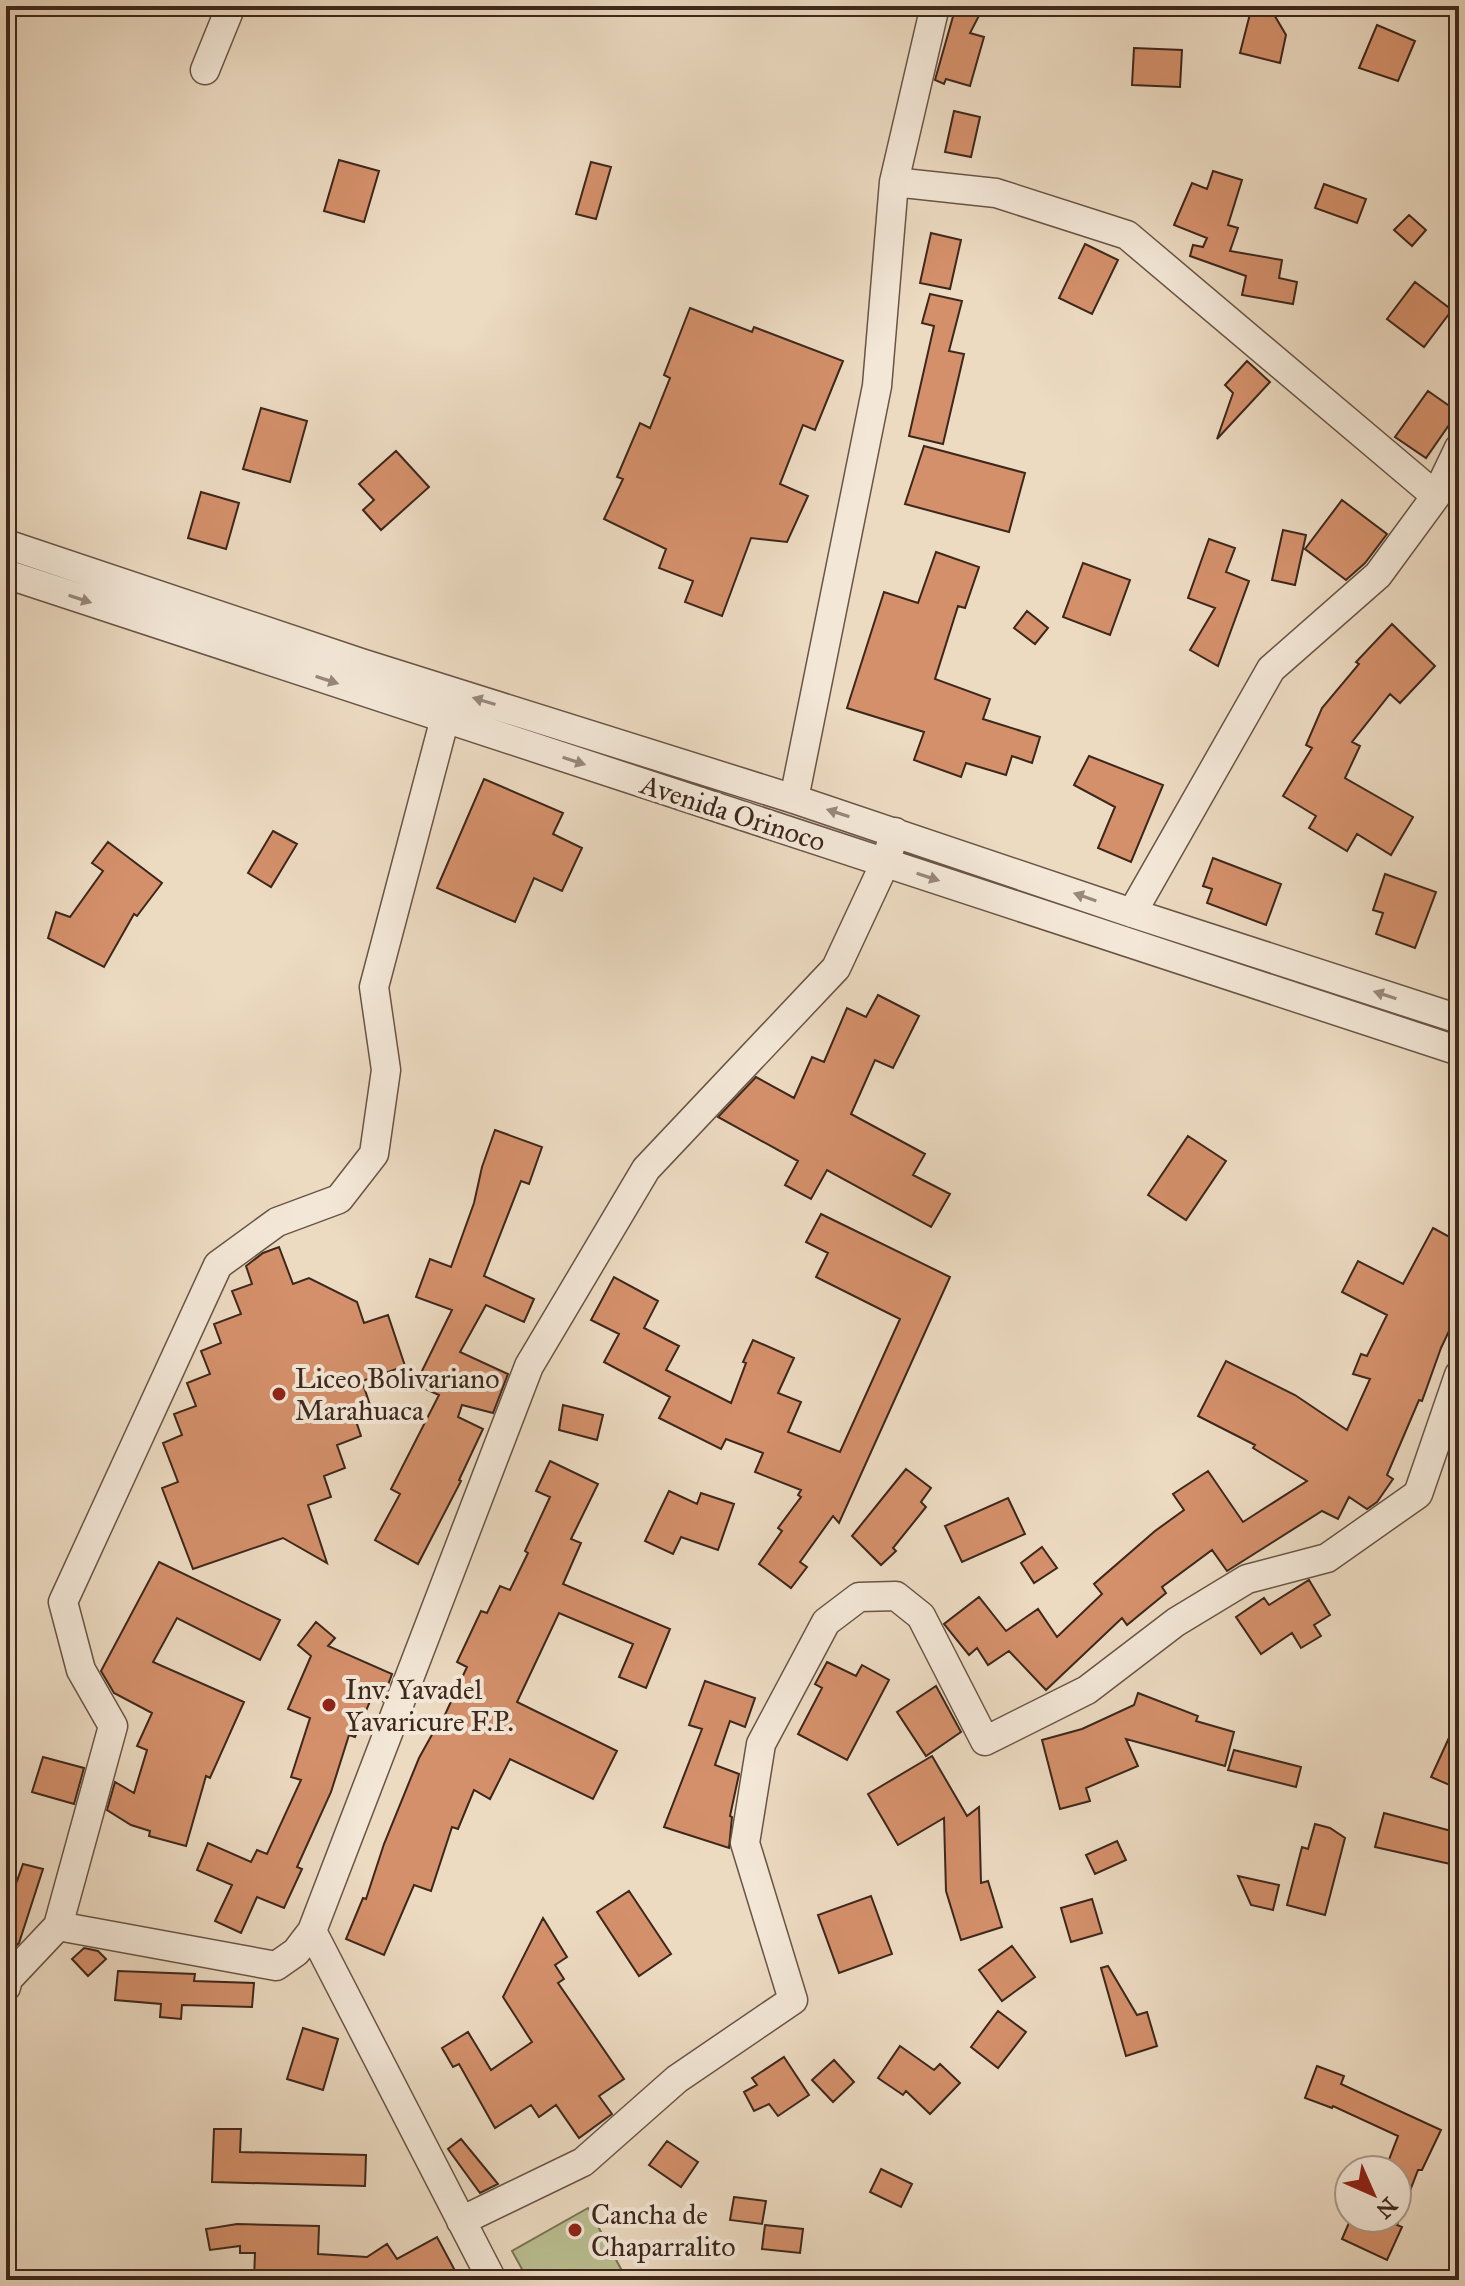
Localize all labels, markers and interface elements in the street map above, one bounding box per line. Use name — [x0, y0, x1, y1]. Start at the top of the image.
one-way arrow — [68, 593, 92, 605]
one-way arrow — [315, 674, 339, 686]
one-way arrow — [471, 695, 495, 707]
one-way arrow — [563, 755, 587, 767]
street label: Avenida Orinoco — [635, 766, 830, 859]
one-way arrow — [826, 807, 850, 819]
one-way arrow — [916, 871, 940, 883]
one-way arrow — [1072, 890, 1096, 903]
one-way arrow — [1373, 989, 1397, 1001]
place label: Liceo Bolivariano Marahuaca — [295, 1361, 499, 1428]
marker: Liceo Bolivariano Marahuaca — [270, 1385, 288, 1403]
place label: Inv. Yavadel Yavaricure F.P. — [345, 1672, 514, 1739]
marker: Inv. Yavadel Yavaricure F.P. — [320, 1696, 338, 1714]
north arrow — [1333, 2154, 1413, 2234]
text: N — [1370, 2192, 1403, 2224]
place label: Cancha de Chaparralito — [591, 2197, 736, 2264]
marker: Cancha de Chaparralito — [566, 2221, 584, 2239]

